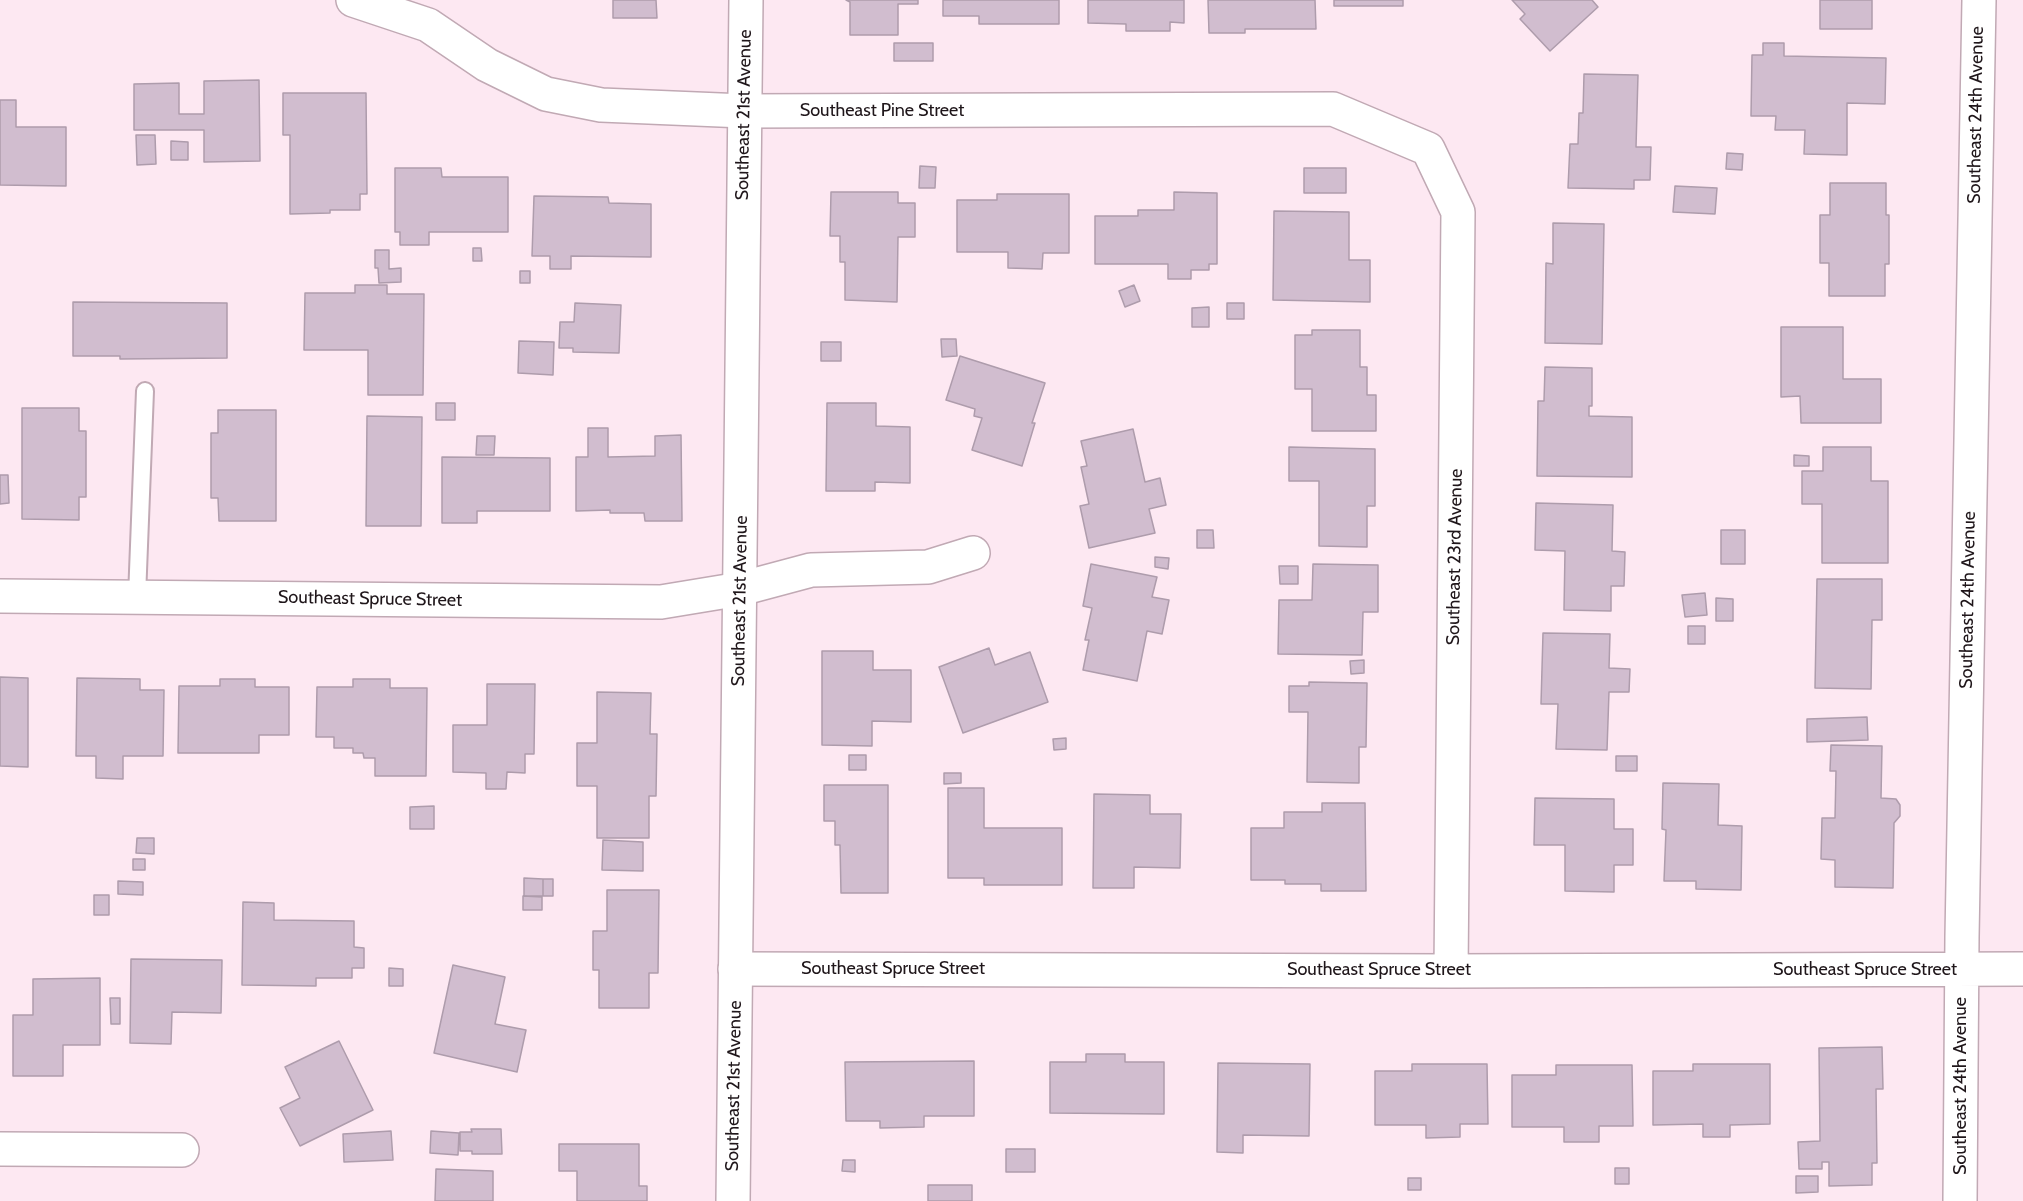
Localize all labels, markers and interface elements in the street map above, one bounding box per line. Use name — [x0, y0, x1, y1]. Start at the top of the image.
street label: Southeast 24th Avenue — [1964, 26, 1988, 204]
street label: Southeast 21st Avenue — [732, 29, 756, 201]
street label: Southeast Pine Street — [800, 100, 964, 122]
street label: Southeast 23rd Avenue — [1443, 468, 1467, 646]
street label: Southeast 24th Avenue — [1956, 511, 1980, 689]
street label: Southeast 21st Avenue — [728, 515, 752, 687]
street label: Southeast Spruce Street — [278, 587, 462, 611]
street label: Southeast Spruce Street — [801, 958, 985, 980]
street label: Southeast Spruce Street — [1287, 959, 1471, 981]
street label: Southeast Spruce Street — [1773, 959, 1957, 981]
street label: Southeast 24th Avenue — [1950, 997, 1972, 1175]
street label: Southeast 21st Avenue — [722, 1000, 746, 1172]

